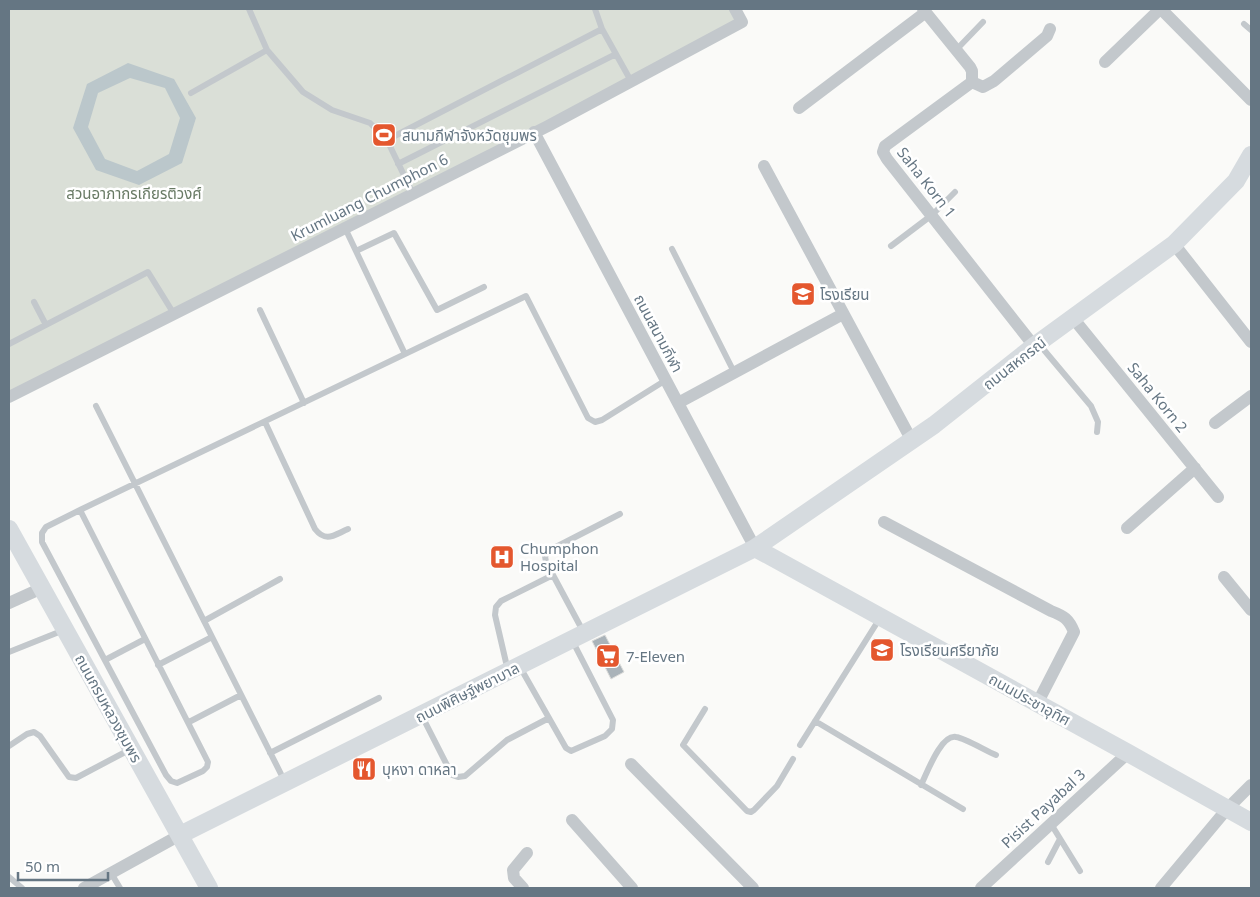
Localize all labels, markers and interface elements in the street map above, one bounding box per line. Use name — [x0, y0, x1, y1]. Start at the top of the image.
sports icon: สนามกีฬาจังหวัดชุมพร — [371, 122, 397, 148]
place label: สนามกีฬาจังหวัดชุมพร — [402, 125, 537, 145]
street label: Saha Korn 1 — [893, 143, 961, 221]
street label: Krumluang Chumphon 6 — [287, 149, 451, 245]
park label: สวนอาภากรเกียรติวงศ์ — [66, 183, 202, 203]
school or university icon: โรงเรียน — [790, 281, 816, 307]
place label: โรงเรียน — [820, 284, 870, 304]
street label: ถนนสนามกีฬา — [630, 291, 688, 375]
street label: ถนนสหกรณ์ — [978, 332, 1050, 394]
street label: Saha Korn 2 — [1124, 358, 1192, 436]
place label: Chumphon Hospital — [520, 538, 599, 575]
hospital icon: Chumphon Hospital — [489, 544, 515, 570]
school or university icon: โรงเรียนศรียาภัย — [869, 637, 895, 663]
place label: โรงเรียนศรียาภัย — [900, 640, 999, 660]
supermarket icon: 7-Eleven — [595, 643, 621, 669]
place label: 7-Eleven — [626, 646, 685, 666]
street label: ถนนกรมหลวงชุมพร — [71, 650, 147, 766]
street label: ถนนพิศิษฐ์พยาบาล — [412, 657, 522, 727]
street label: ถนนประชาอุทิศ — [986, 668, 1074, 730]
restaurant icon: บุหงา ดาหลา — [351, 756, 377, 782]
place label: บุหงา ดาหลา — [382, 759, 457, 779]
street label: Pisist Payabal 3 — [997, 764, 1089, 852]
scale bar — [18, 850, 108, 882]
text: 50 m — [25, 856, 60, 876]

